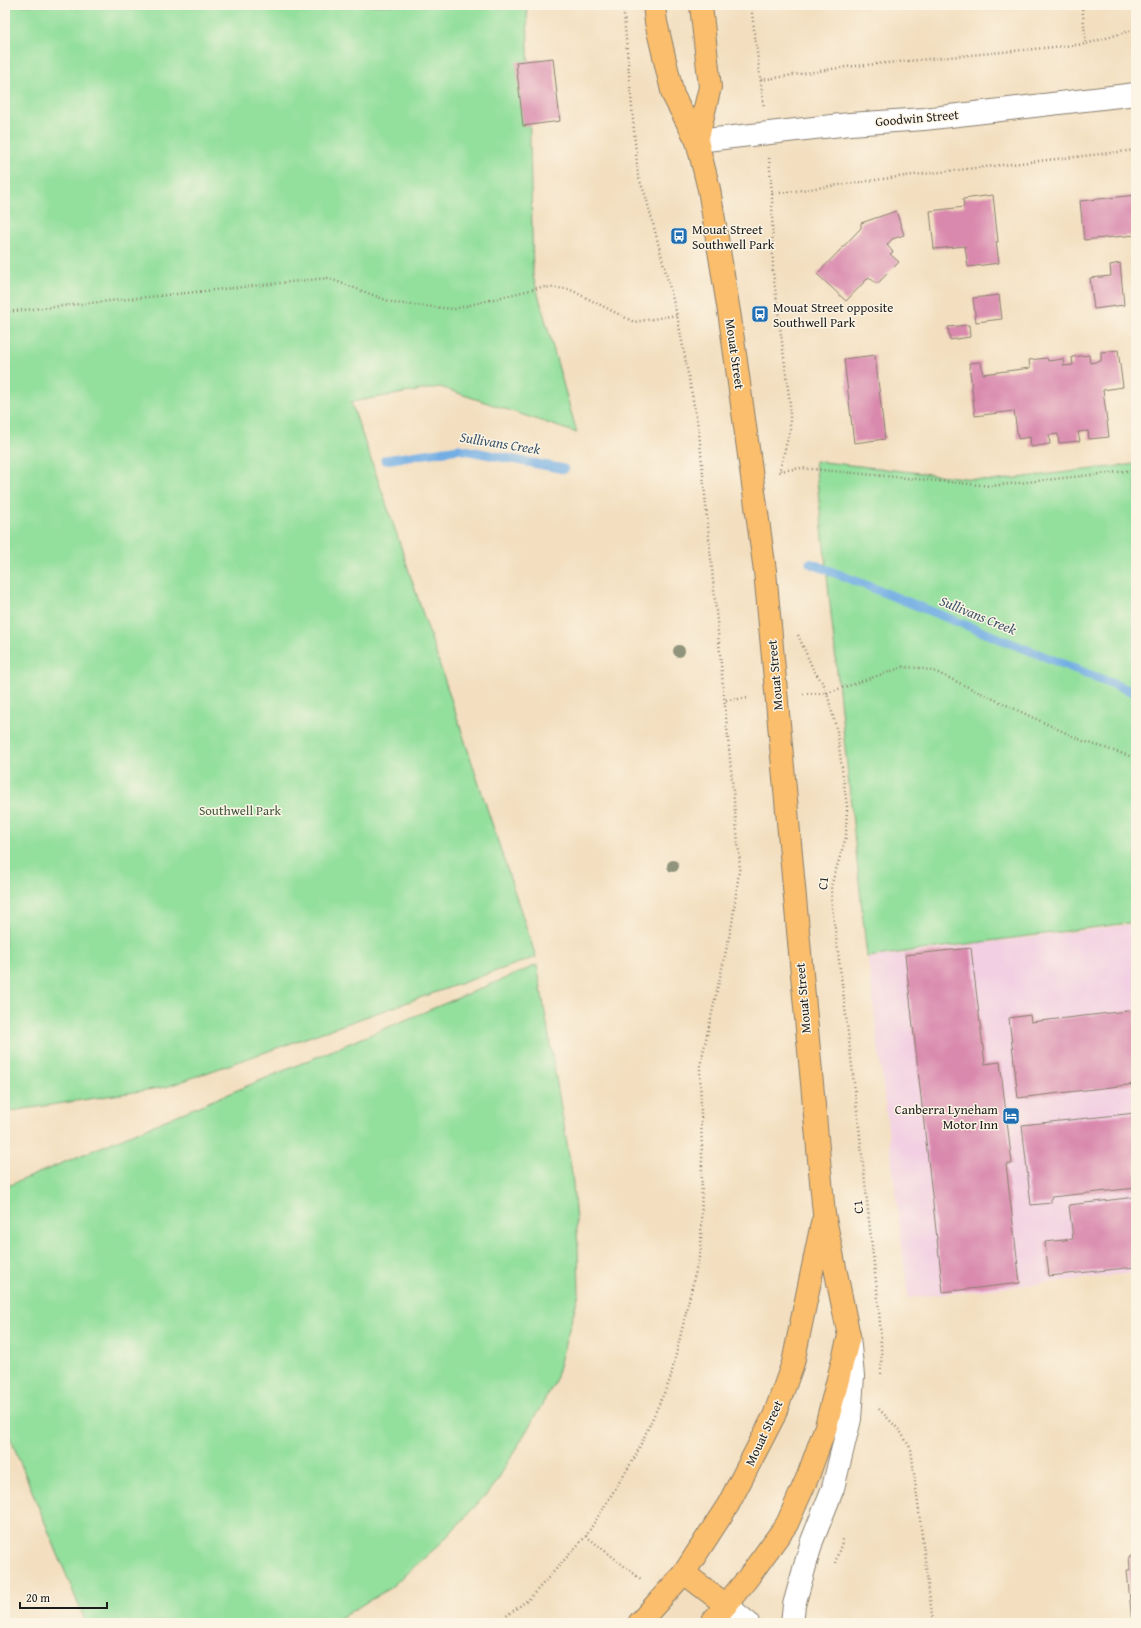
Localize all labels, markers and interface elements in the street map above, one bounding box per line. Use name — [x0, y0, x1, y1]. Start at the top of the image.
street label: Goodwin Street — [874, 105, 960, 131]
place label: Mouat Street Southwell Park — [692, 220, 775, 254]
bus stop icon: Mouat Street Southwell Park — [669, 226, 689, 246]
place label: Mouat Street opposite Southwell Park — [773, 298, 893, 332]
bus stop icon: Mouat Street opposite Southwell Park — [750, 304, 770, 324]
street label: Mouat Street — [721, 318, 749, 391]
water label: Sullivans Creek — [458, 427, 542, 459]
water label: Sullivans Creek — [937, 591, 1020, 640]
street label: Mouat Street — [762, 638, 788, 711]
park label: Southwell Park — [199, 801, 282, 820]
street label: C1 — [813, 875, 833, 891]
street label: Mouat Street — [790, 961, 816, 1034]
place label: Canberra Lyneham Motor Inn — [895, 1100, 999, 1134]
hotel icon: Canberra Lyneham Motor Inn — [1001, 1106, 1021, 1126]
street label: C1 — [848, 1199, 868, 1215]
street label: Mouat Street — [740, 1397, 788, 1469]
scale bar — [20, 1584, 107, 1610]
text: 20 m — [26, 1589, 50, 1606]

